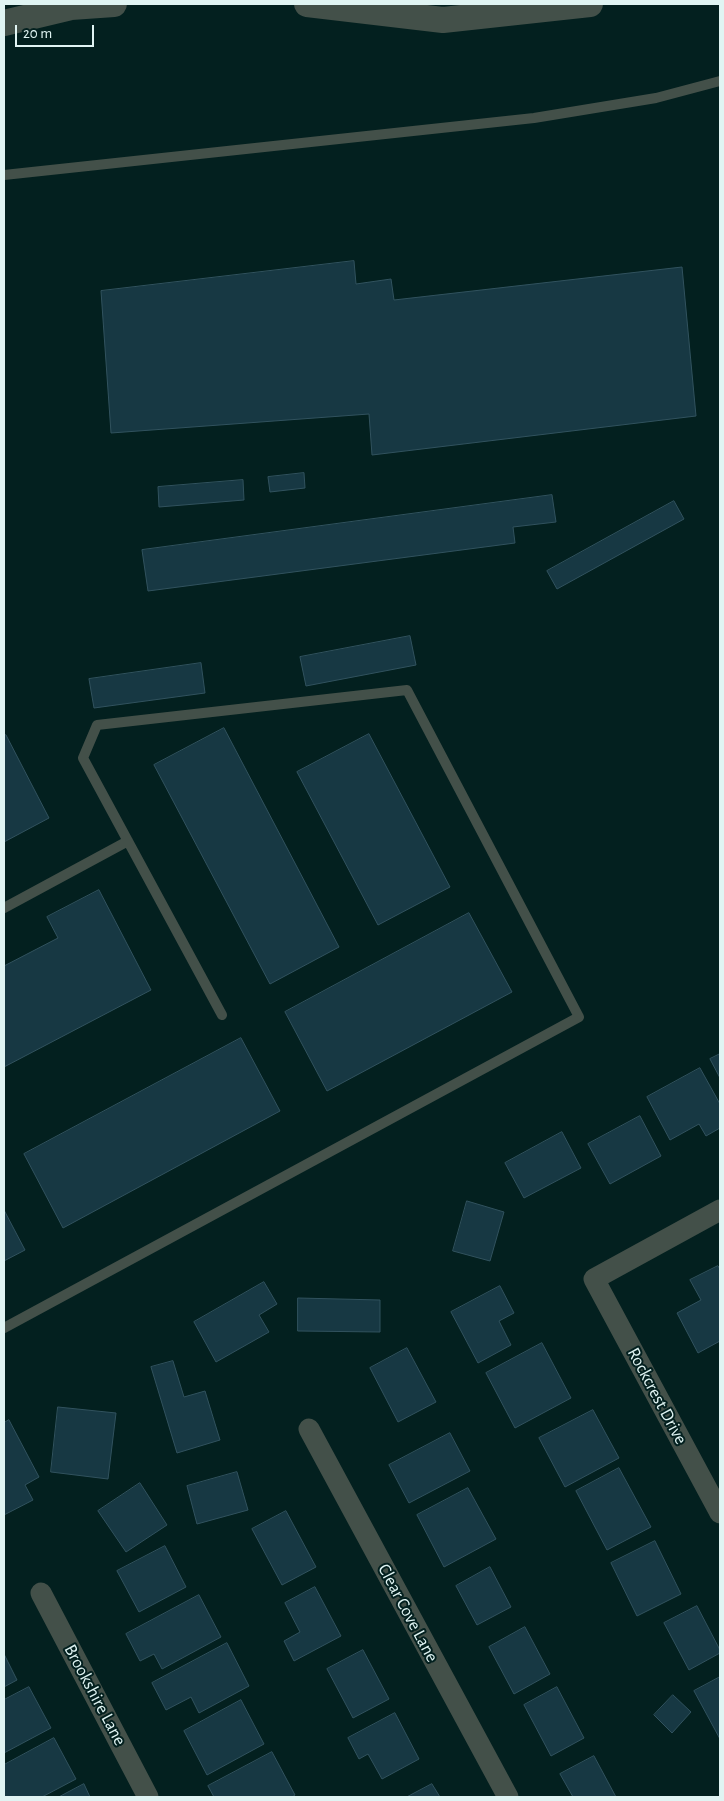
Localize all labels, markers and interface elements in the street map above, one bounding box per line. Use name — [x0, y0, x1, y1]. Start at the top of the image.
scale bar — [18, 15, 96, 47]
text: 20 m — [23, 26, 52, 41]
street label: Rockcrest Drive — [622, 1344, 692, 1448]
street label: Clear Cove Lane — [373, 1560, 443, 1666]
street label: Brookshire Lane — [59, 1641, 131, 1749]

